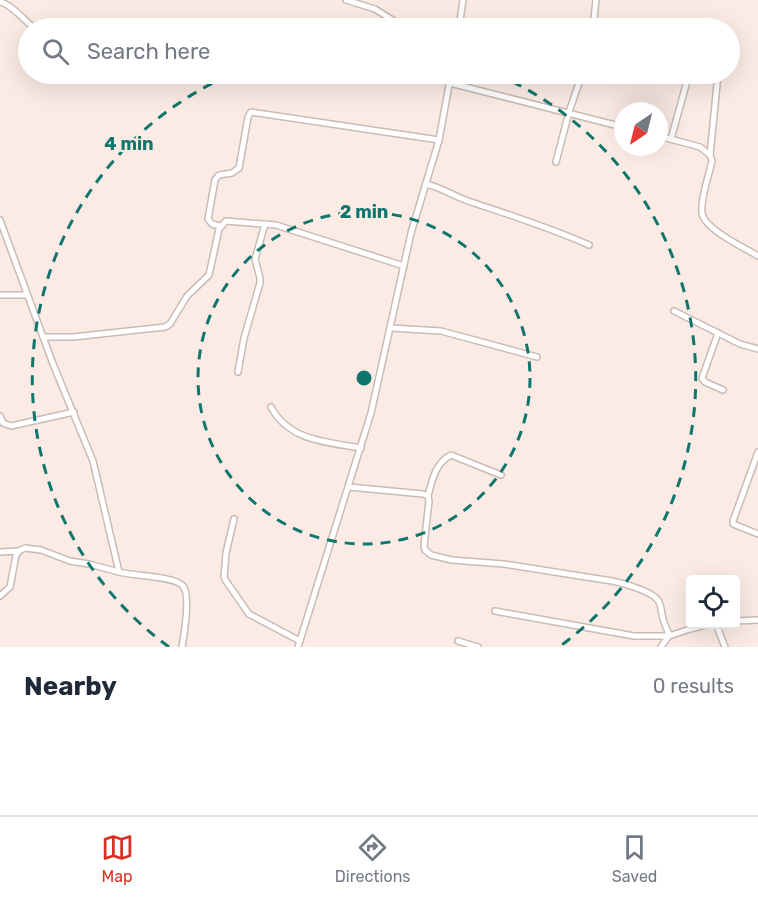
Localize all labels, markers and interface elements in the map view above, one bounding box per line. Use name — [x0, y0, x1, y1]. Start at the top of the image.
search box — [18, 18, 740, 84]
icon: search — [39, 35, 72, 68]
text: Search here — [87, 38, 210, 65]
north arrow — [614, 102, 668, 156]
text: 4 min — [104, 133, 154, 155]
text: 2 min — [340, 201, 388, 223]
centre of rings — [354, 368, 374, 388]
map controls — [686, 575, 740, 629]
button: locate — [686, 575, 740, 629]
text: Nearby — [24, 671, 117, 702]
text: 0 results — [653, 674, 734, 698]
tab: Map — [101, 831, 134, 886]
tab: Directions — [335, 831, 411, 886]
tab: Saved — [612, 831, 657, 886]

